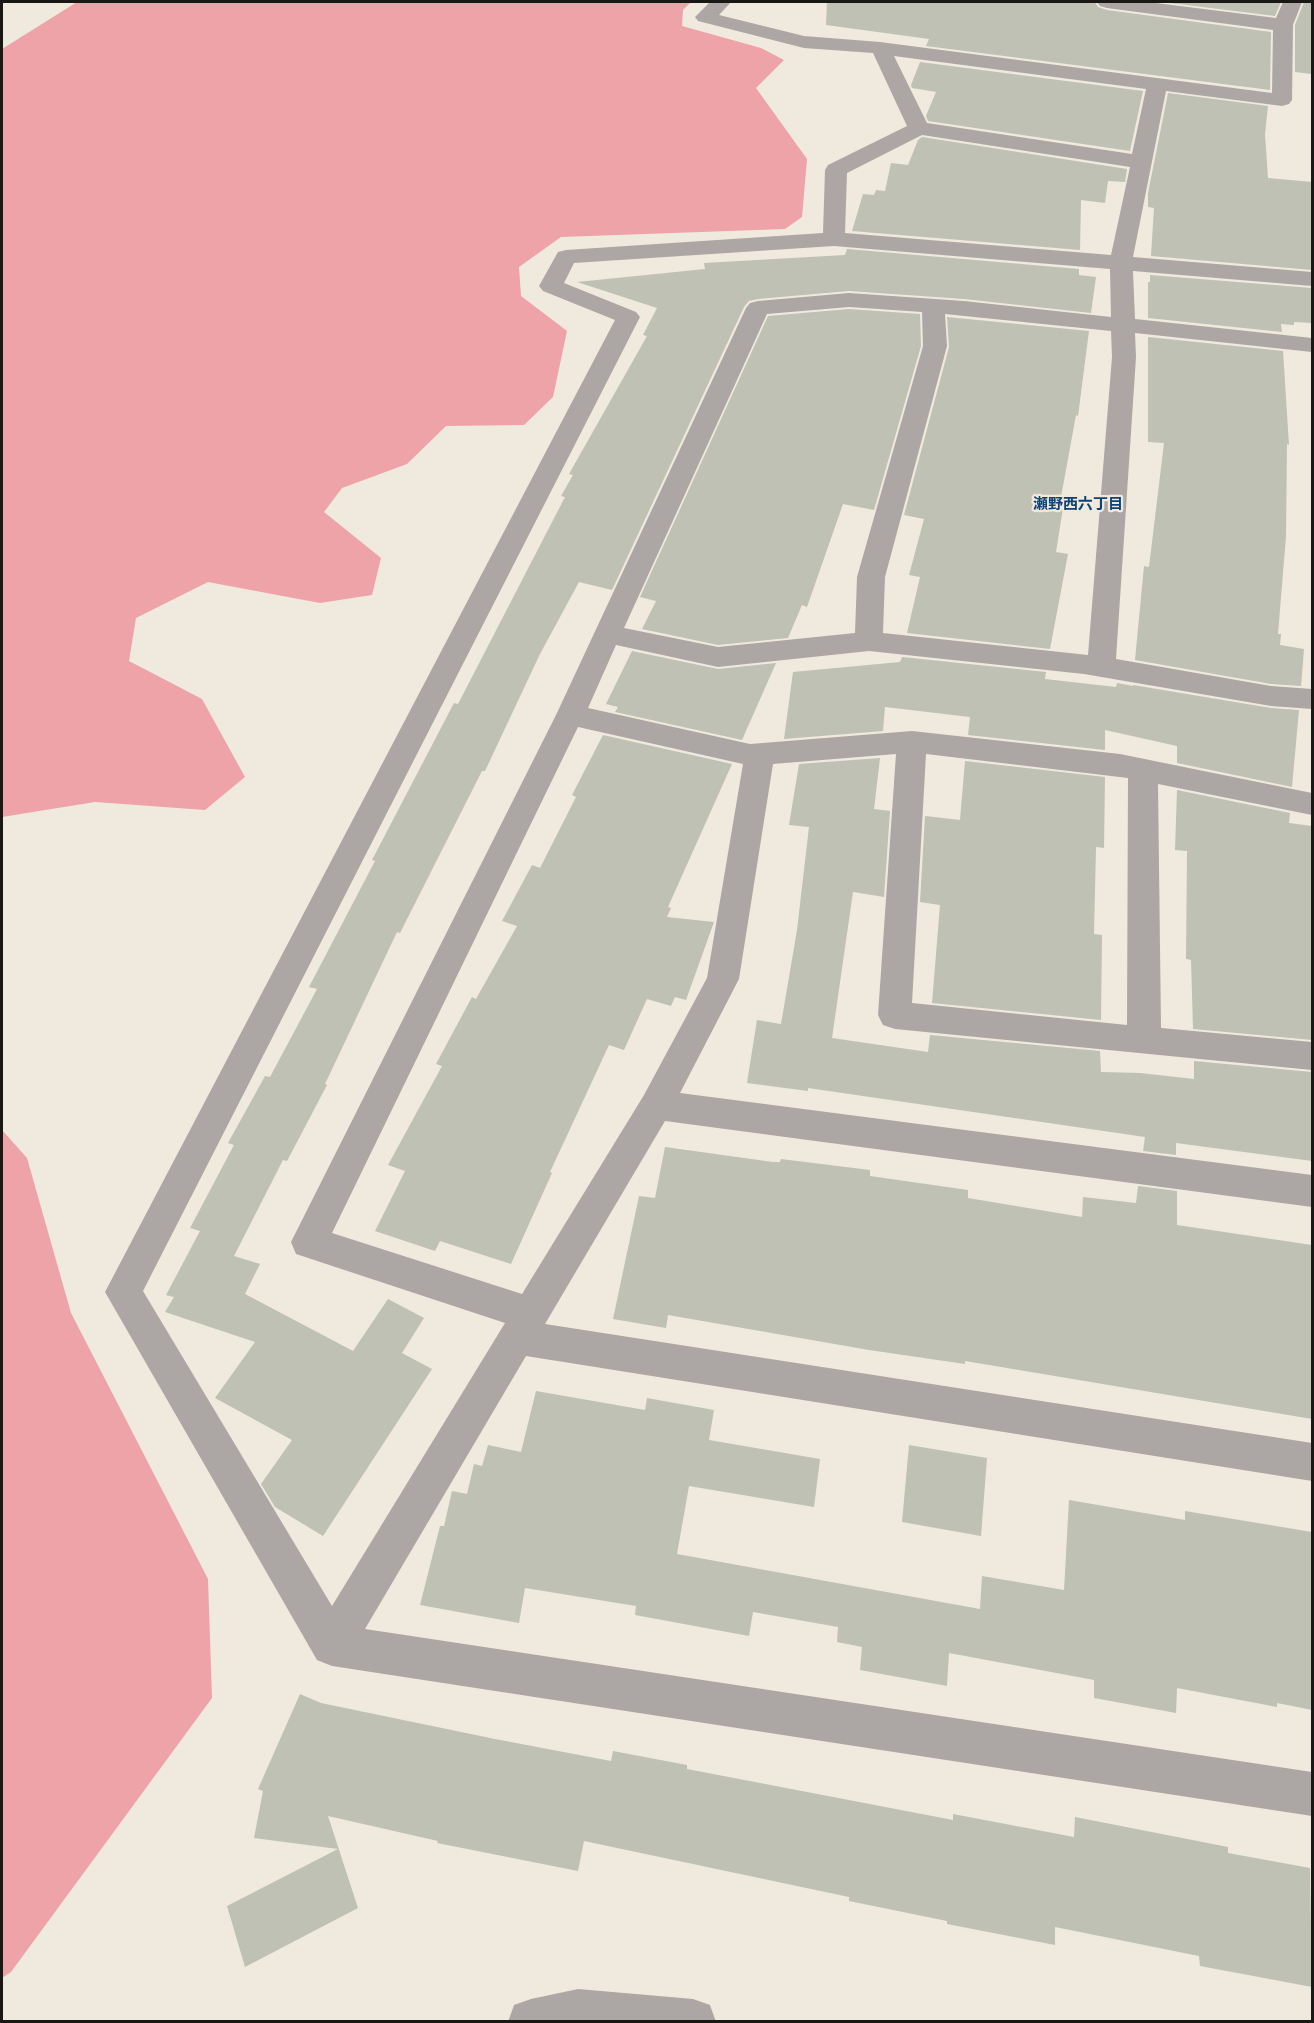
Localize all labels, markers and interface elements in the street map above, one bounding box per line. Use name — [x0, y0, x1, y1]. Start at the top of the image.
district label: 瀬野西六丁目 — [1033, 496, 1123, 514]

